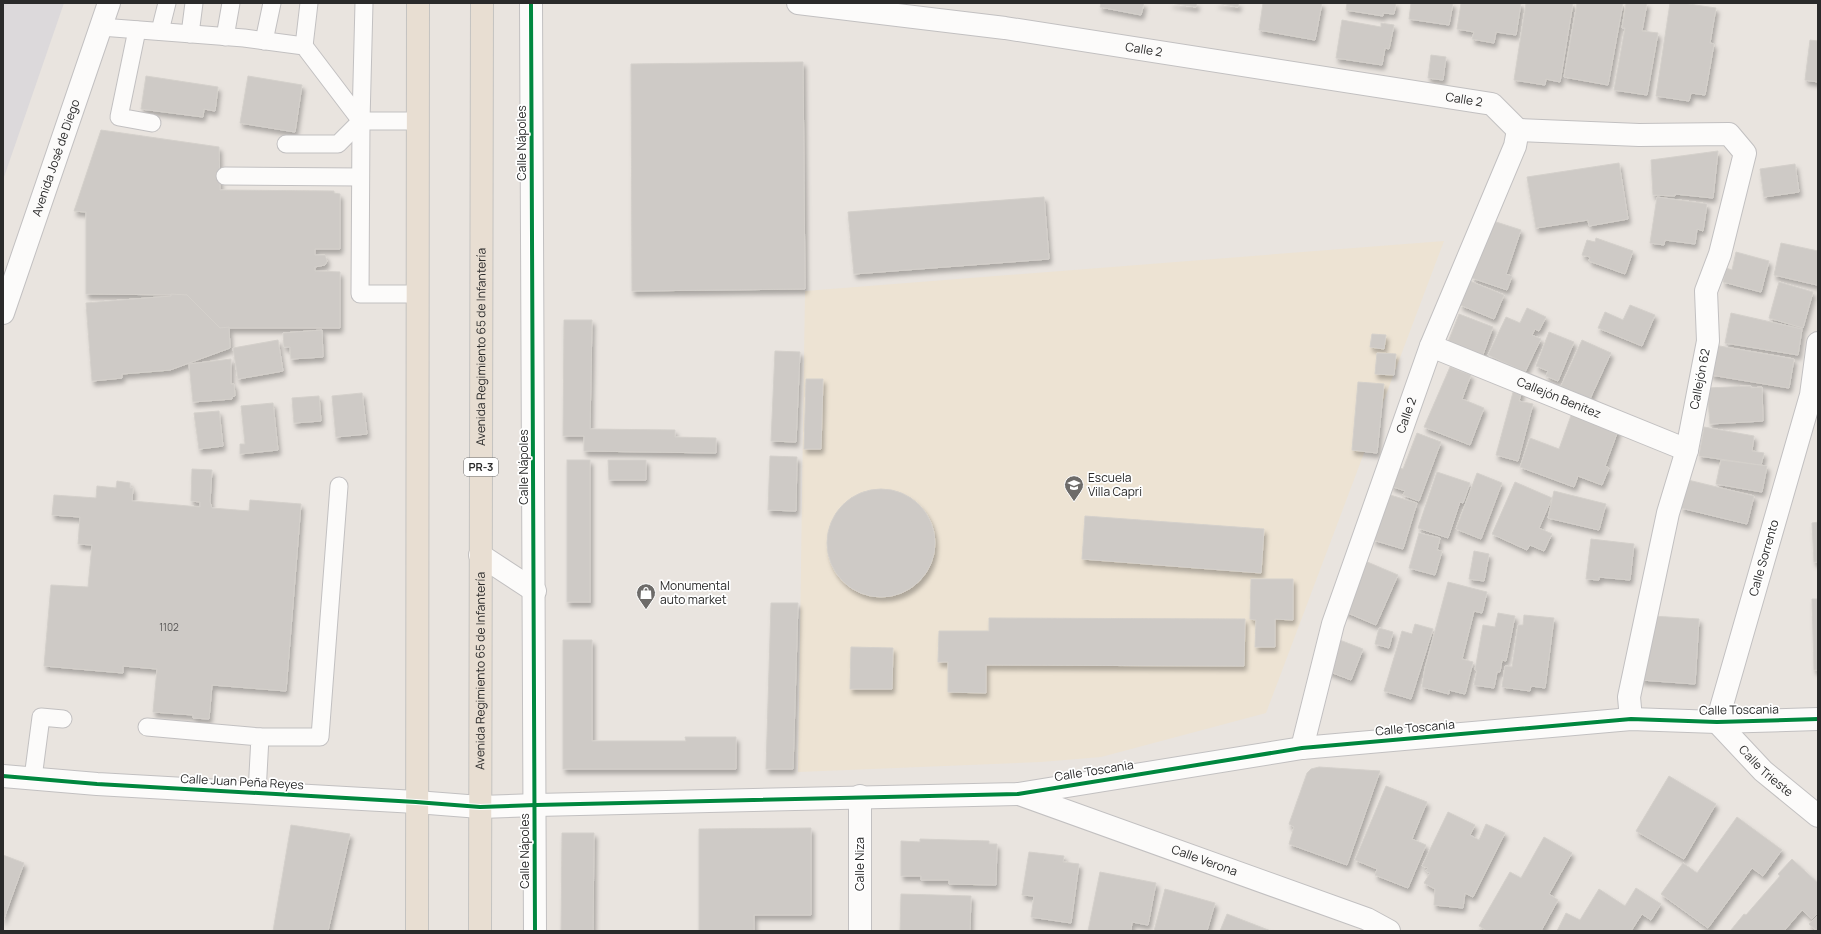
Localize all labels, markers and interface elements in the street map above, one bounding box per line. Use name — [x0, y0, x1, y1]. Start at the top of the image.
street label: Calle 2 — [1124, 38, 1164, 60]
street label: Calle 2 — [1444, 88, 1484, 110]
street label: Avenida José de Diego — [28, 97, 84, 219]
street label: Calle Nápoles — [513, 105, 530, 181]
street label: Avenida Regimiento 65 de Infantería — [472, 248, 489, 446]
street label: Callejón 62 — [1685, 347, 1714, 411]
street label: Callejón Benitez — [1514, 373, 1604, 422]
street label: Calle 2 — [1392, 395, 1420, 436]
street label: Calle Nápoles — [515, 429, 532, 505]
road number: PR-3 — [464, 458, 498, 476]
place label: Escuela Villa Capri — [1088, 469, 1142, 500]
school or university icon: Escuela Villa Capri — [1063, 474, 1085, 502]
street label: Calle Sorrento — [1744, 518, 1783, 598]
street label: Avenida Regimiento 65 de Infantería — [471, 572, 489, 770]
place label: Monumental auto market — [660, 577, 730, 608]
shop icon: Monumental auto market — [635, 582, 657, 610]
house number: 1102 — [159, 620, 179, 634]
street label: Calle Toscania — [1699, 700, 1779, 719]
street label: Calle Toscania — [1375, 716, 1455, 739]
street label: Calle Trieste — [1735, 741, 1797, 800]
street label: Calle Toscania — [1053, 756, 1135, 785]
street label: Calle Juan Peña Reyes — [180, 770, 304, 793]
street label: Calle Nápoles — [516, 813, 533, 889]
street label: Calle Niza — [851, 837, 868, 891]
street label: Calle Verona — [1169, 840, 1240, 880]

